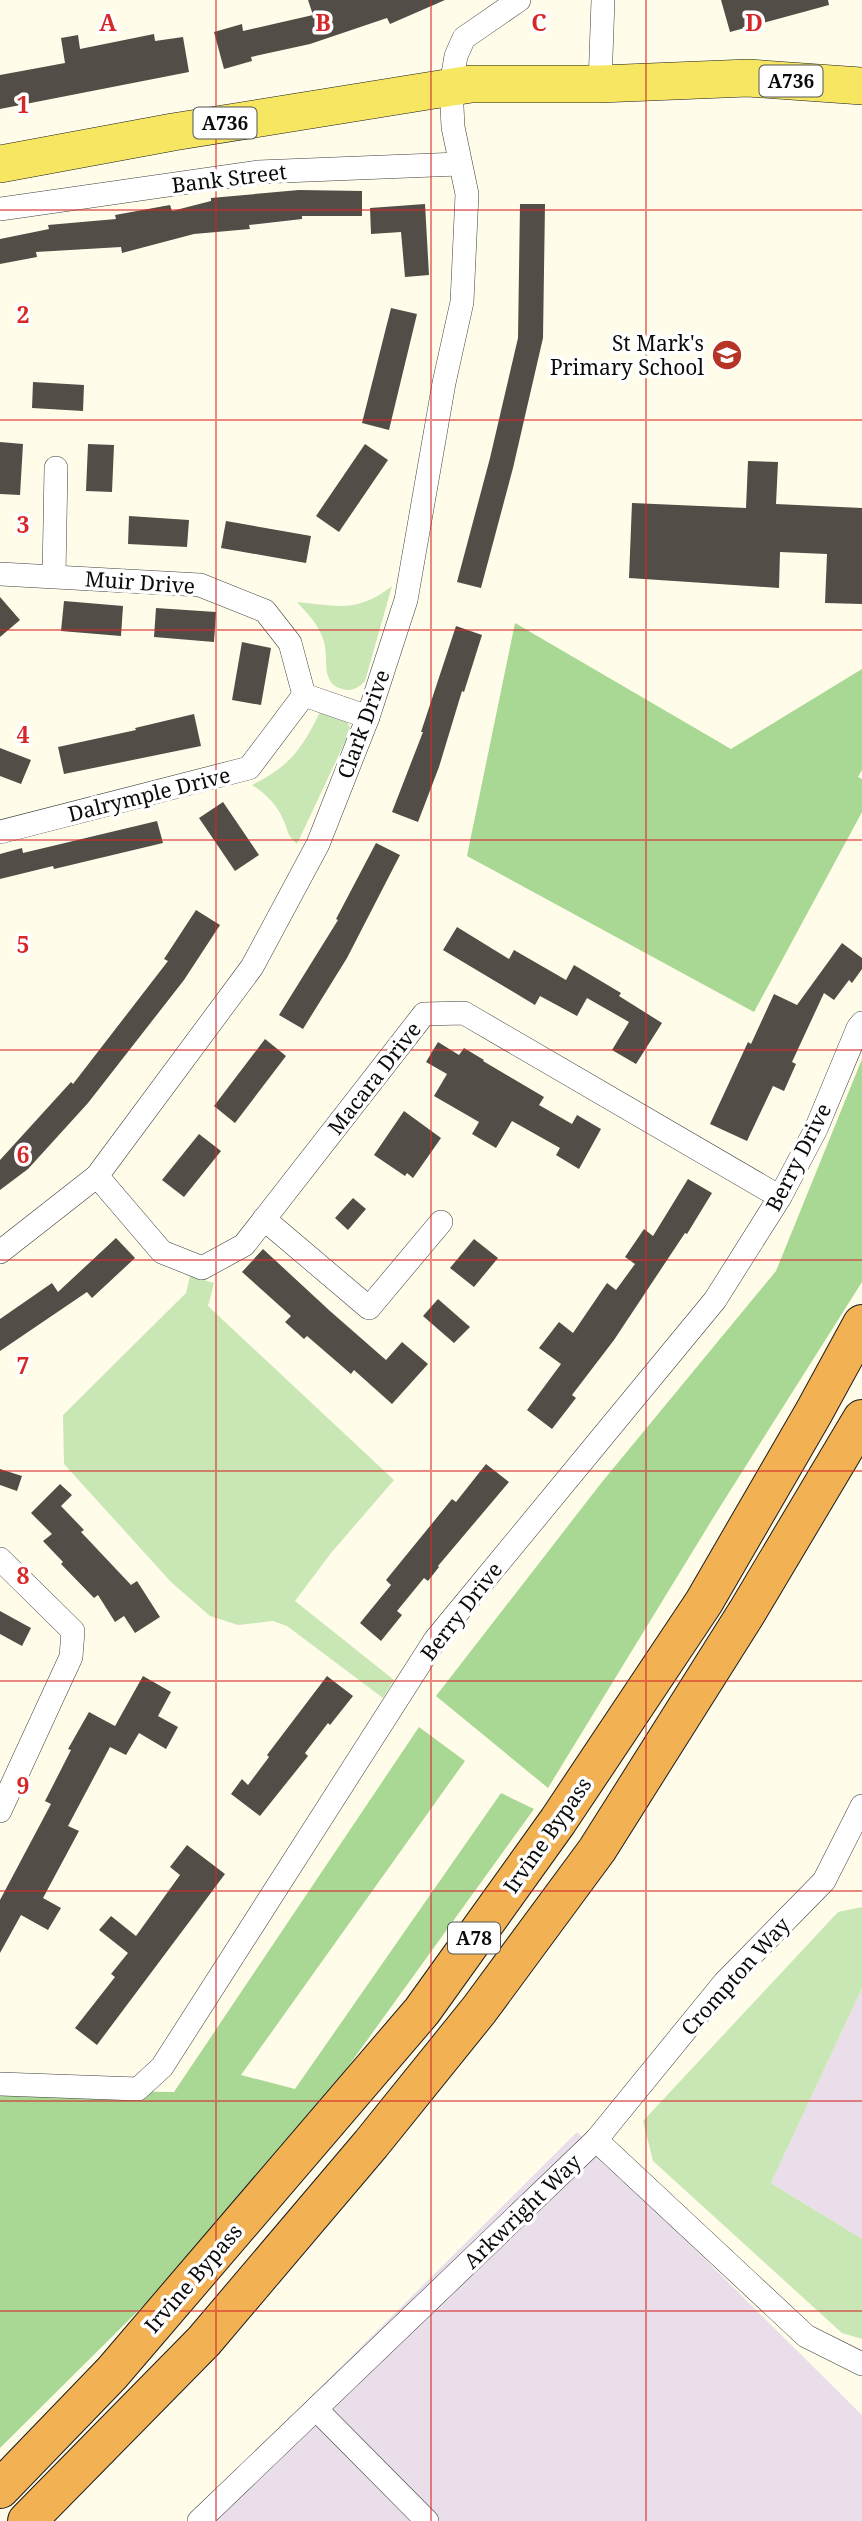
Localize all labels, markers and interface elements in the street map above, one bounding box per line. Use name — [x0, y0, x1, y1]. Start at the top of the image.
text: A — [99, 6, 117, 38]
text: B — [315, 6, 331, 38]
text: C — [531, 6, 547, 38]
text: D — [745, 6, 763, 38]
road number: A736 — [760, 66, 822, 96]
text: 1 — [17, 88, 30, 120]
road number: A736 — [194, 108, 256, 139]
street label: Bank Street — [170, 157, 288, 199]
text: 2 — [17, 298, 30, 330]
place label: St Mark's Primary School — [550, 329, 704, 381]
school or university icon: St Mark's Primary School — [710, 338, 744, 372]
text: 3 — [17, 508, 30, 540]
street label: Muir Drive — [84, 564, 196, 600]
street label: Clark Drive — [330, 666, 396, 782]
text: 4 — [17, 718, 30, 750]
street label: Dalrymple Drive — [65, 760, 233, 828]
text: 5 — [17, 928, 30, 960]
street label: Macara Drive — [321, 1016, 427, 1140]
street label: Berry Drive — [759, 1098, 837, 1216]
text: 6 — [17, 1138, 30, 1170]
text: 7 — [17, 1349, 30, 1381]
street label: Berry Drive — [414, 1556, 508, 1666]
text: 8 — [17, 1559, 30, 1591]
text: 9 — [17, 1769, 30, 1801]
street label: Irvine Bypass — [497, 1771, 597, 1899]
street label: Crompton Way — [674, 1911, 796, 2041]
road number: A78 — [448, 1922, 500, 1954]
street label: Arkwright Way — [457, 2148, 587, 2274]
street label: Irvine Bypass — [138, 2218, 248, 2338]

